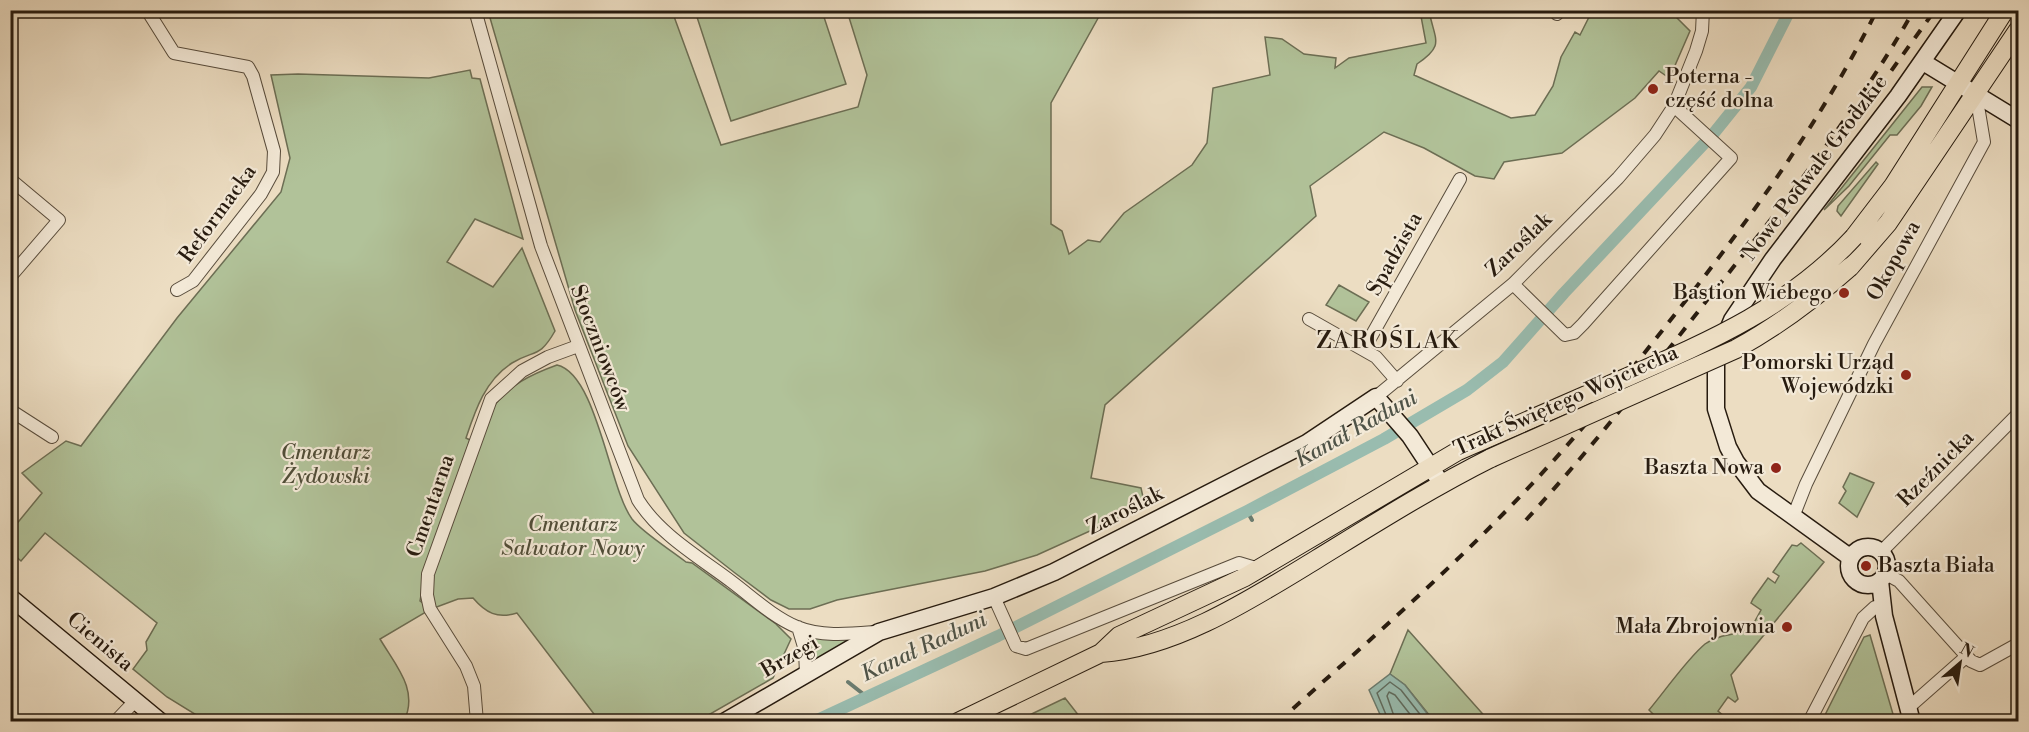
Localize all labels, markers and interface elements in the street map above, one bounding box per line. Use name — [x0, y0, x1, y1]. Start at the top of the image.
place label: Poterna - część dolna — [1665, 64, 1774, 114]
street label: Nowe Podwale Grodzkie — [1737, 70, 1893, 266]
marker: Poterna - część dolna — [1646, 82, 1660, 96]
street label: Reformacka — [174, 159, 263, 268]
street label: Zaroślak — [1481, 206, 1558, 283]
street label: Spadzista — [1361, 207, 1429, 300]
street label: Okopowa — [1861, 216, 1927, 306]
place label: Bastion Wiebego — [1672, 280, 1832, 306]
street label: Stoczniowców — [564, 281, 636, 415]
marker: Bastion Wiebego — [1837, 286, 1851, 300]
district label: ZAROŚLAK — [1316, 324, 1460, 356]
street label: Trakt Świętego Wojciecha — [1449, 337, 1683, 462]
place label: Pomorski Urząd Wojewódzki — [1742, 350, 1894, 400]
marker: Pomorski Urząd Wojewódzki — [1899, 368, 1913, 382]
water label: Kanał Raduni — [1290, 384, 1422, 474]
street label: Rzeźnicka — [1892, 425, 1980, 513]
park label: Cmentarz Żydowski — [281, 440, 371, 490]
street label: Cmentarna — [401, 451, 461, 561]
place label: Baszta Nowa — [1644, 455, 1764, 481]
marker: Baszta Nowa — [1769, 461, 1783, 475]
street label: Zaroślak — [1083, 480, 1168, 541]
park label: Cmentarz Salwator Nowy — [501, 512, 646, 562]
place label: Baszta Biała — [1877, 553, 1995, 579]
marker: Baszta Biała — [1859, 559, 1873, 573]
water label: Kanał Raduni — [857, 606, 991, 688]
street label: Cienista — [61, 607, 139, 678]
place label: Mała Zbrojownia — [1616, 614, 1775, 640]
marker: Mała Zbrojownia — [1780, 620, 1794, 634]
street label: Brzegi — [756, 630, 824, 684]
north arrow — [1930, 633, 1990, 693]
text: N — [1956, 639, 1977, 663]

